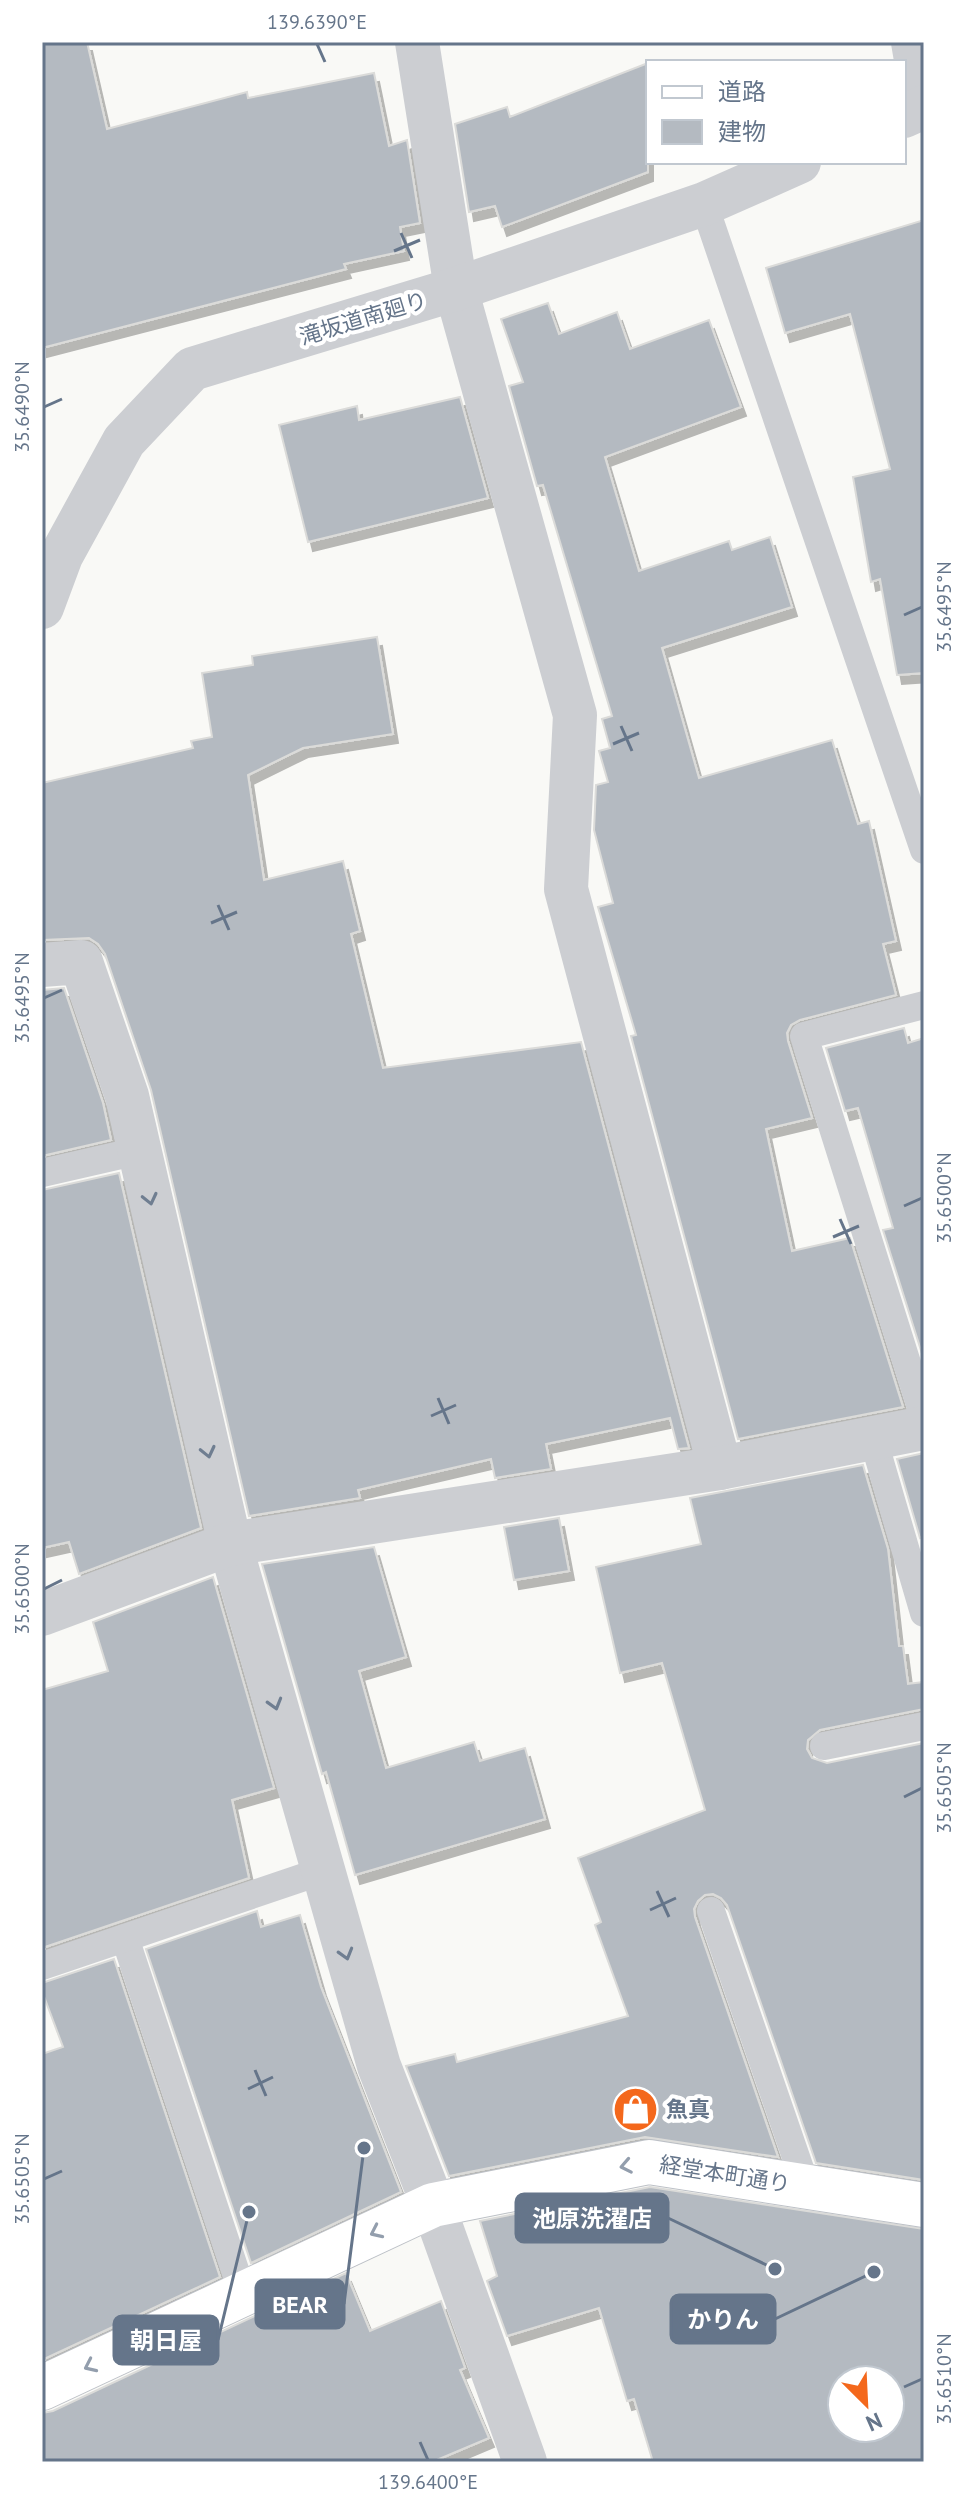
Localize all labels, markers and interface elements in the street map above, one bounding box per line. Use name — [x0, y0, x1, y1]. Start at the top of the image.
text: 139.6390°E — [267, 9, 367, 35]
legend — [646, 60, 906, 164]
text: 道路 — [718, 76, 766, 107]
text: 建物 — [718, 116, 766, 147]
street label: 滝坂道南廻り — [296, 285, 430, 351]
text: 35.6490°N — [9, 361, 35, 453]
text: 35.6495°N — [931, 561, 957, 653]
text: 35.6495°N — [9, 952, 35, 1044]
text: 35.6500°N — [931, 1152, 957, 1244]
one-way arrow — [141, 1192, 158, 1205]
one-way arrow — [199, 1445, 216, 1459]
text: 35.6500°N — [9, 1543, 35, 1635]
one-way arrow — [266, 1696, 282, 1710]
text: 35.6505°N — [931, 1742, 957, 1834]
one-way arrow — [337, 1946, 353, 1960]
shop icon: 魚真 — [611, 2085, 659, 2133]
place label: 魚真 — [666, 2095, 710, 2123]
text: 35.6505°N — [9, 2133, 35, 2225]
street label: 経堂本町通り — [658, 2150, 792, 2198]
one-way arrow — [619, 2157, 632, 2174]
callout: 池原洗濯店 — [516, 2194, 668, 2242]
text: 池原洗濯店 — [532, 2203, 652, 2234]
one-way arrow — [369, 2222, 384, 2238]
callout: BEAR — [256, 2280, 344, 2328]
text: BEAR — [272, 2289, 328, 2320]
callout: かりん — [671, 2295, 775, 2343]
text: かりん — [687, 2304, 759, 2335]
callout: 朝日屋 — [114, 2316, 218, 2364]
text: 朝日屋 — [130, 2325, 202, 2356]
text: 35.6510°N — [931, 2333, 957, 2425]
one-way arrow — [83, 2356, 98, 2372]
north arrow — [826, 2364, 906, 2444]
text: N — [862, 2407, 886, 2438]
text: 139.6400°E — [378, 2469, 478, 2495]

